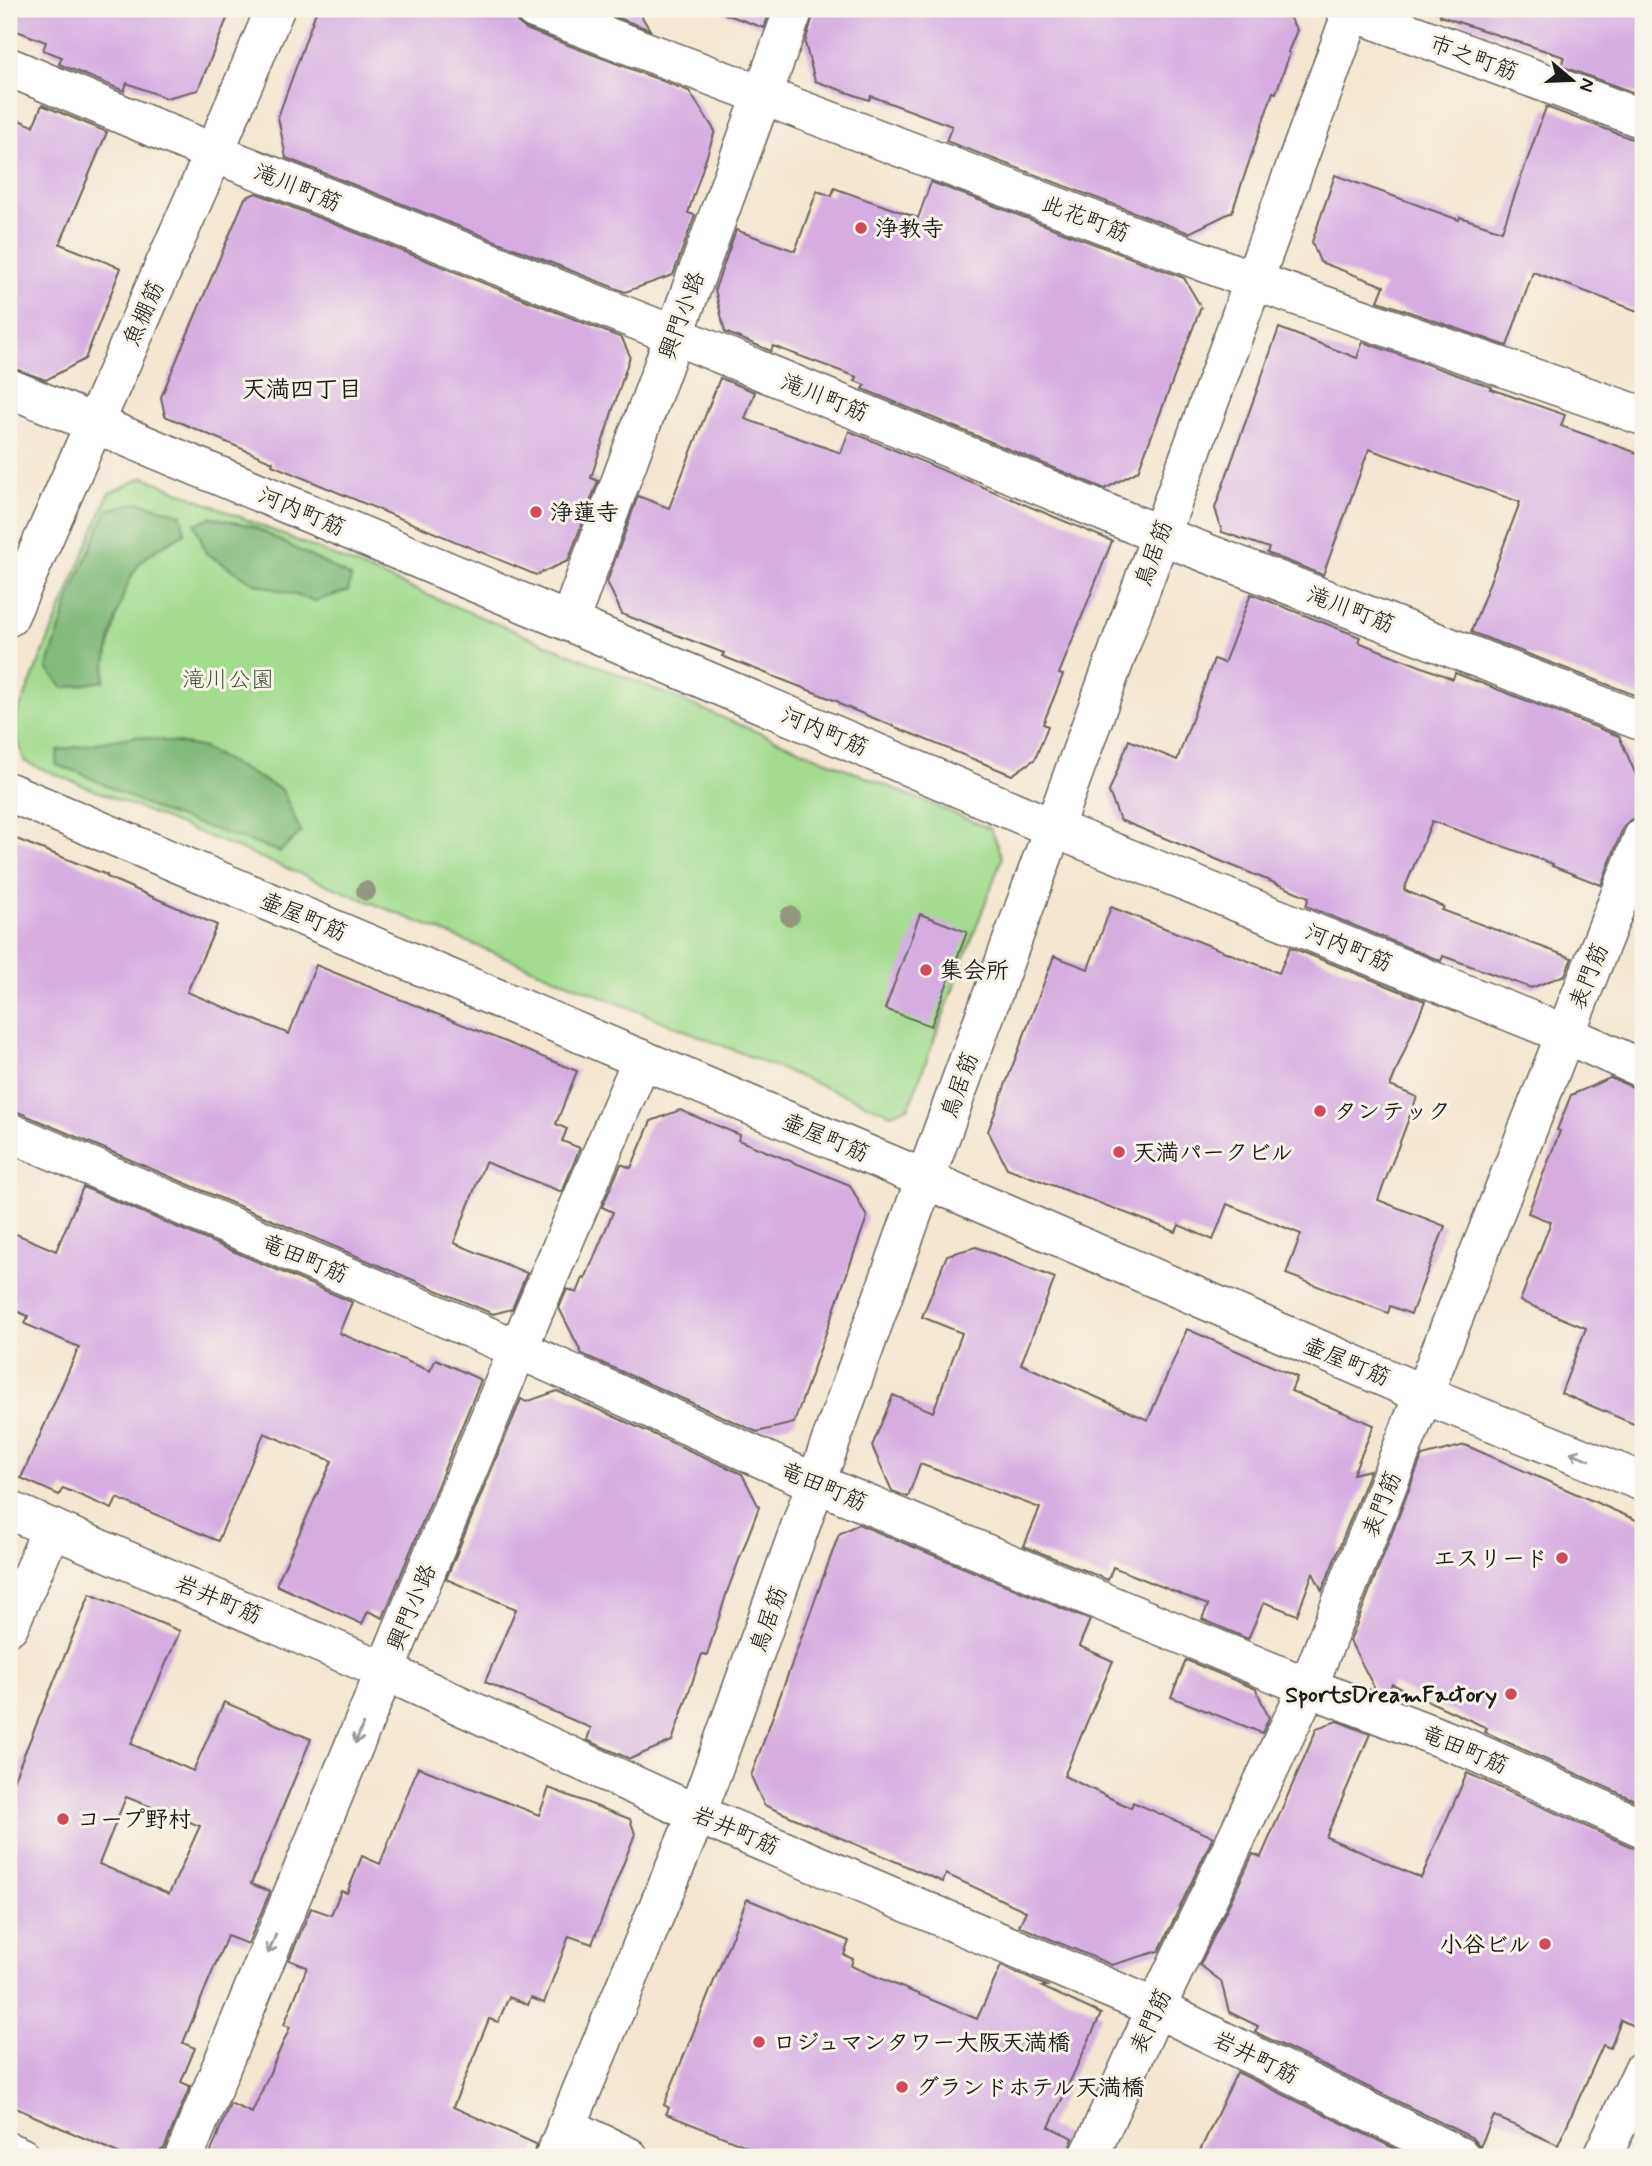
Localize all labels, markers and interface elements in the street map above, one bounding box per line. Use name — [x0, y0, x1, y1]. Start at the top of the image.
street label: 市之町筋 — [1425, 29, 1522, 89]
north arrow — [1536, 46, 1606, 116]
text: N — [1573, 75, 1601, 95]
street label: 滝川町筋 — [249, 158, 346, 220]
street label: 此花町筋 — [1037, 189, 1134, 250]
place label: 浄教寺 — [875, 215, 944, 245]
marker: 浄教寺 — [853, 220, 869, 236]
street label: 興門小路 — [653, 267, 713, 364]
street label: 魚棚筋 — [117, 276, 173, 351]
street label: 滝川町筋 — [776, 368, 873, 430]
district label: 天満四丁目 — [242, 375, 362, 406]
street label: 河内町筋 — [253, 481, 349, 545]
place label: 浄蓮寺 — [550, 499, 619, 529]
marker: 浄蓮寺 — [528, 504, 544, 520]
street label: 鳥居筋 — [1129, 516, 1181, 591]
street label: 滝川町筋 — [1302, 580, 1399, 641]
park label: 滝川公園 — [182, 666, 274, 696]
street label: 河内町筋 — [776, 701, 872, 765]
street label: 壷屋町筋 — [255, 886, 351, 950]
street label: 河内町筋 — [1300, 918, 1397, 980]
street label: 表門筋 — [1563, 939, 1617, 1014]
place label: 集会所 — [940, 957, 1009, 987]
marker: 集会所 — [918, 962, 934, 978]
street label: 鳥居筋 — [935, 1048, 987, 1123]
place label: タンテック — [1334, 1098, 1451, 1128]
marker: タンテック — [1312, 1103, 1328, 1119]
street label: 壷屋町筋 — [777, 1107, 873, 1171]
place label: 天満パークビル — [1133, 1139, 1294, 1169]
marker: 天満パークビル — [1111, 1144, 1127, 1160]
street label: 竜田町筋 — [256, 1228, 352, 1292]
street label: 壷屋町筋 — [1298, 1331, 1394, 1395]
one-way arrow — [1569, 1449, 1591, 1462]
street label: 竜田町筋 — [775, 1456, 871, 1520]
street label: 表門筋 — [1356, 1467, 1410, 1542]
place label: エスリード — [1433, 1545, 1548, 1575]
marker: エスリード — [1554, 1550, 1570, 1566]
street label: 興門小路 — [381, 1560, 445, 1656]
street label: 岩井町筋 — [170, 1569, 266, 1633]
street label: 鳥居筋 — [744, 1582, 796, 1657]
place label: SportsDreamFactory — [1285, 1681, 1497, 1711]
marker: SportsDreamFactory — [1503, 1686, 1519, 1702]
street label: 竜田町筋 — [1416, 1719, 1512, 1783]
one-way arrow — [352, 1722, 365, 1744]
street label: 岩井町筋 — [687, 1800, 783, 1864]
place label: コープ野村 — [77, 1806, 191, 1836]
marker: コープ野村 — [55, 1811, 71, 1827]
place label: 小谷ビル — [1439, 1931, 1531, 1961]
one-way arrow — [265, 1933, 278, 1954]
marker: 小谷ビル — [1537, 1936, 1553, 1952]
street label: 表門筋 — [1124, 1984, 1180, 2059]
street label: 岩井町筋 — [1207, 2025, 1303, 2092]
place label: ロジュマンタワー大阪天満橋 — [773, 2029, 1070, 2059]
marker: ロジュマンタワー大阪天満橋 — [751, 2034, 767, 2050]
place label: グランドホテル天満橋 — [916, 2074, 1145, 2104]
marker: グランドホテル天満橋 — [894, 2079, 910, 2095]

